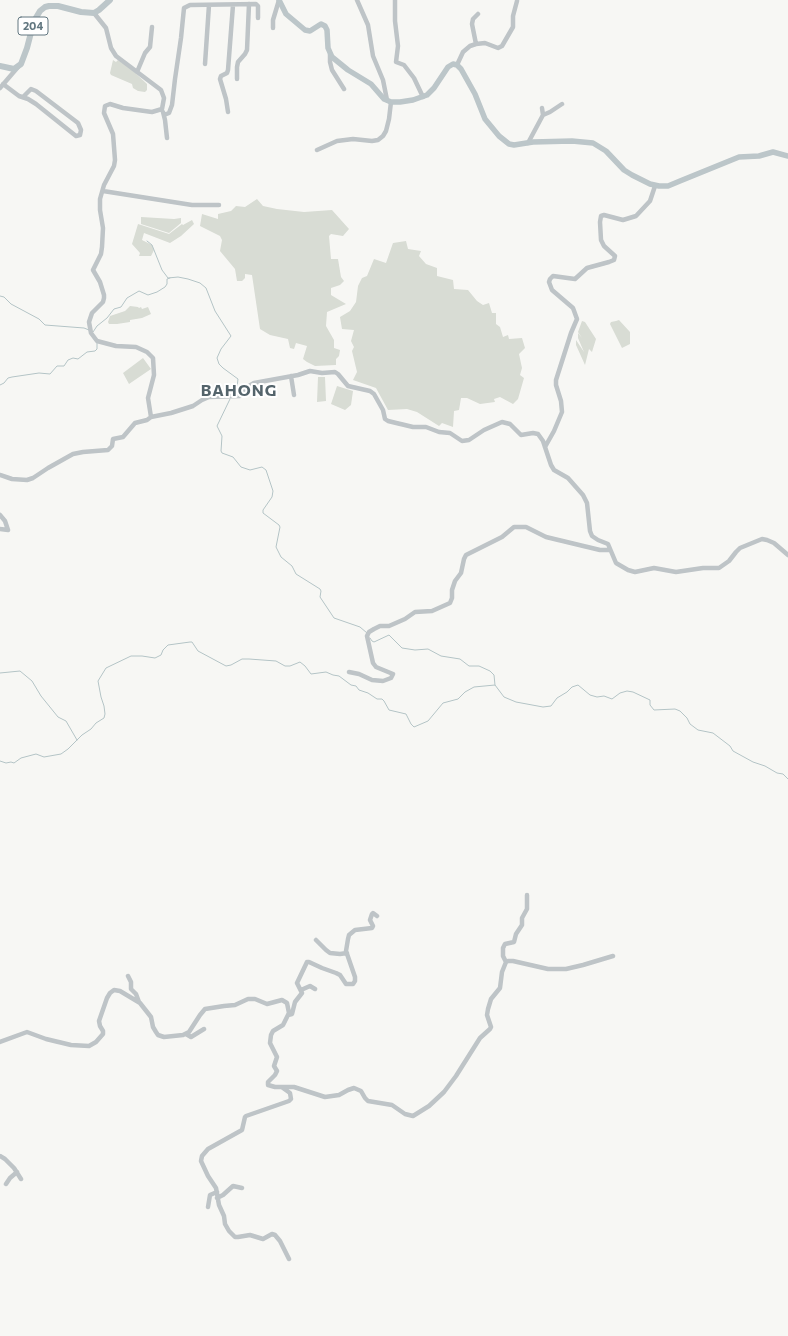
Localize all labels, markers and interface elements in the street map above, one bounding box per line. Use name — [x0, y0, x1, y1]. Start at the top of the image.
road number: 204 — [18, 17, 48, 35]
district label: BAHONG — [201, 381, 277, 401]

